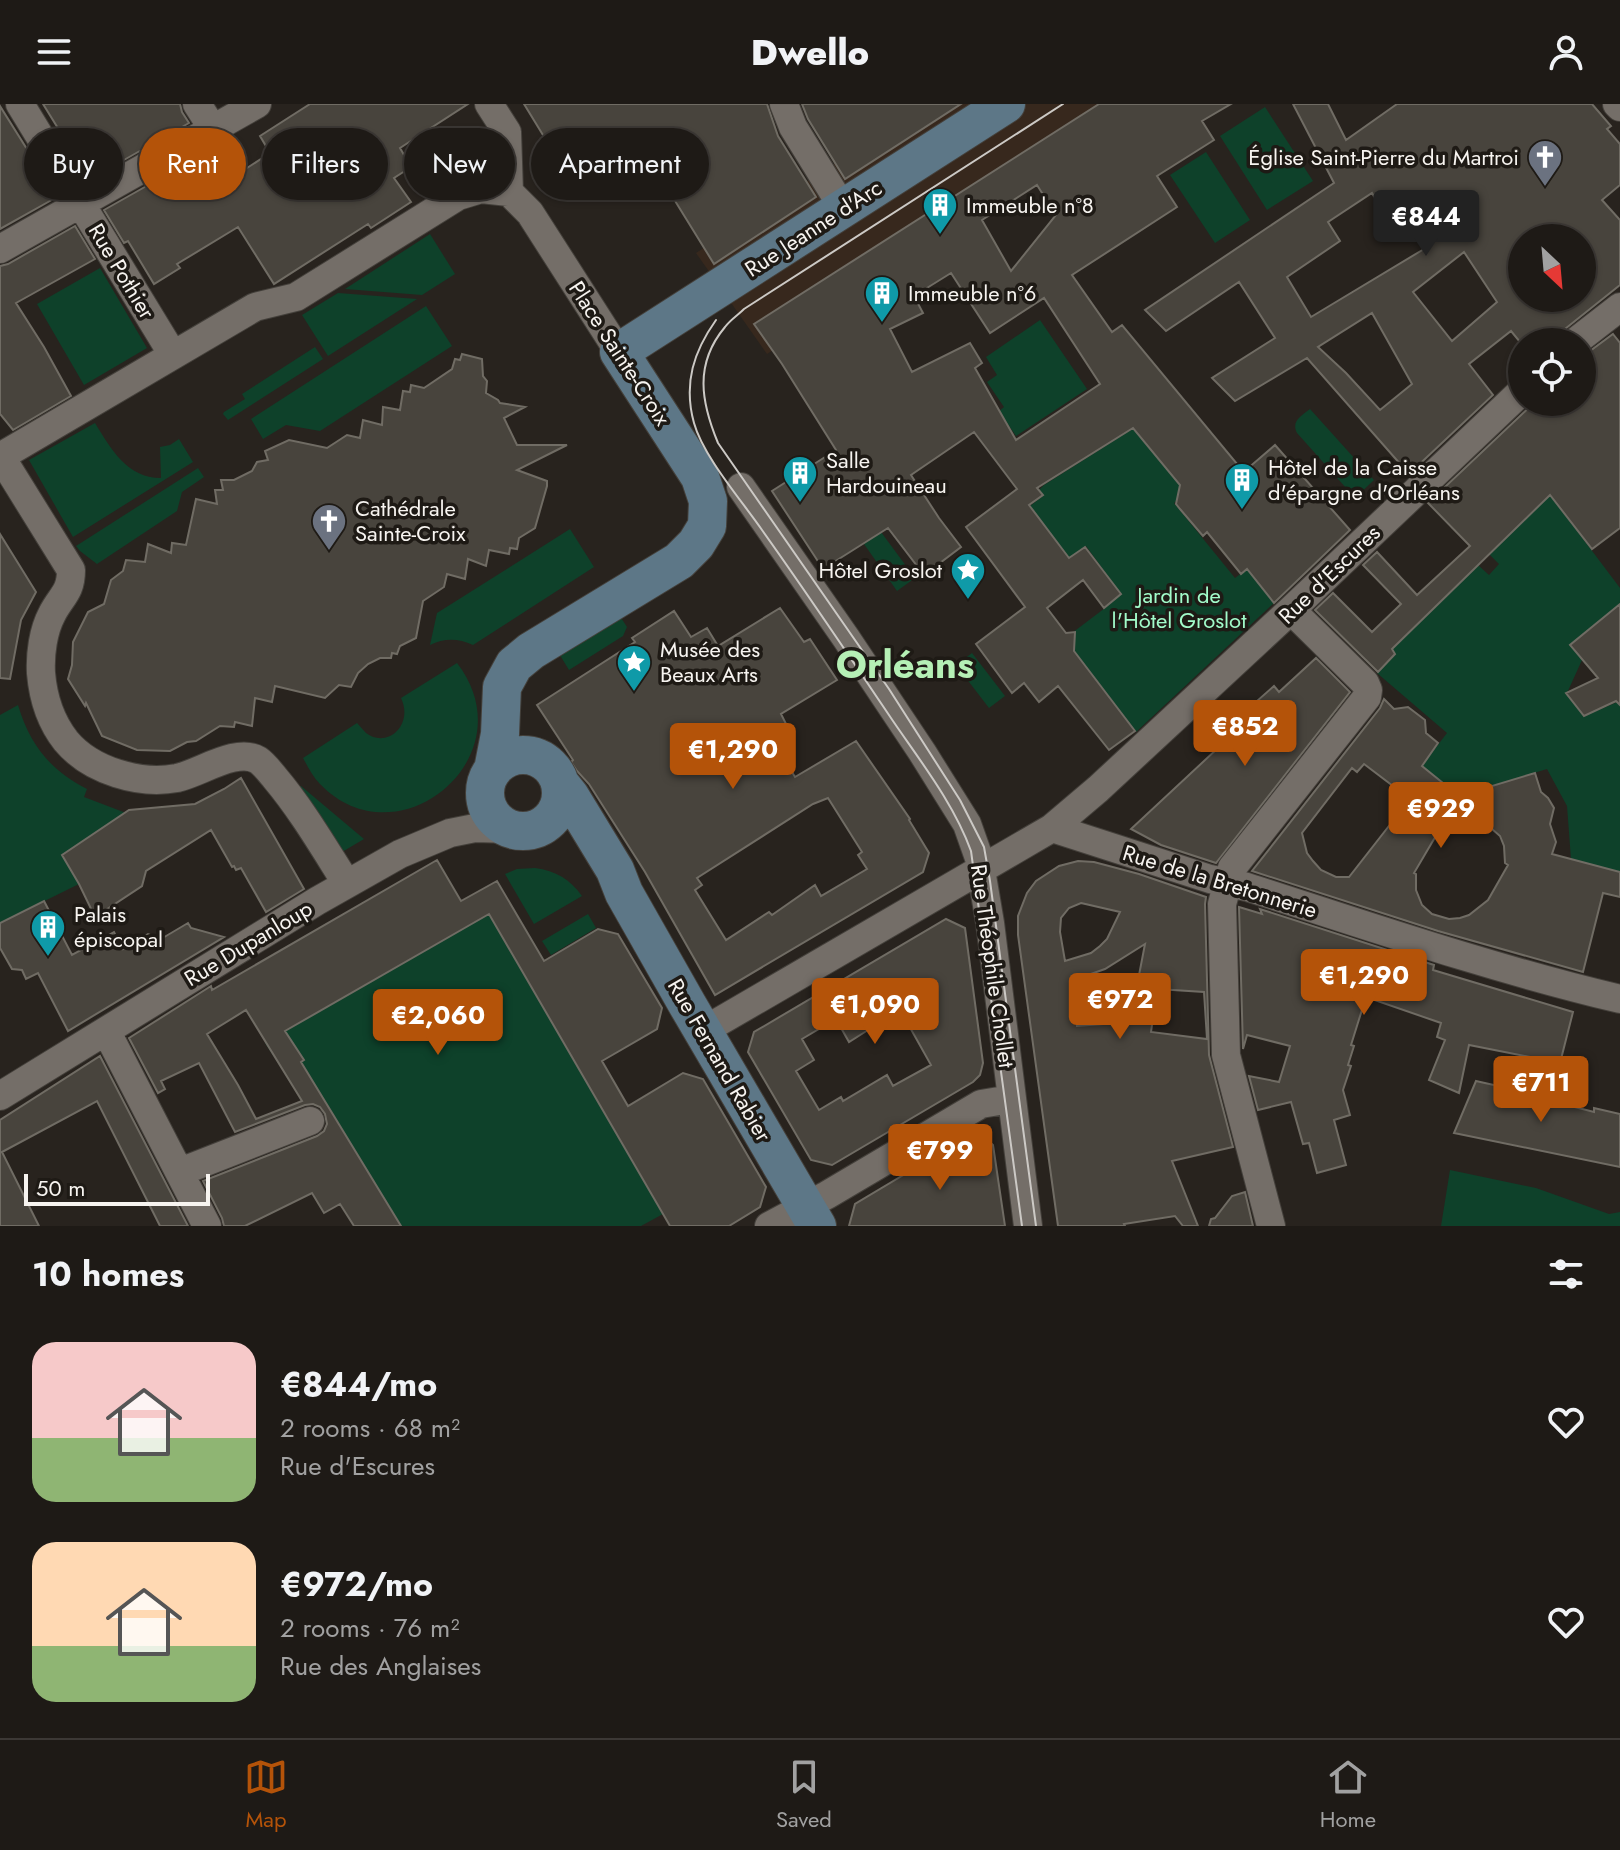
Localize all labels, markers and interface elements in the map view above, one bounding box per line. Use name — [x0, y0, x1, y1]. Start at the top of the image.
text: Dwello — [751, 26, 869, 78]
icon: menu — [32, 30, 76, 74]
icon: person — [1544, 30, 1588, 74]
chip: Buy — [24, 128, 123, 200]
chip: Rent — [139, 128, 246, 200]
chip: Filters — [262, 128, 388, 200]
chip: New — [404, 128, 515, 200]
chip: Apartment — [531, 128, 709, 200]
church icon: Église Saint-Pierre du Martroi — [1526, 138, 1564, 188]
place label: Église Saint-Pierre du Martroi — [1248, 141, 1519, 173]
street label: Rue Jeanne d'Arc — [738, 172, 888, 284]
building icon: Immeuble n°8 — [921, 186, 959, 236]
place label: Immeuble n°8 — [966, 189, 1094, 221]
pin: €844 — [1379, 190, 1473, 258]
text: €844 — [1391, 197, 1461, 235]
street label: Rue Pothier — [81, 217, 163, 325]
north arrow — [1508, 224, 1596, 312]
map controls — [1508, 224, 1596, 416]
street label: Place Sainte-Croix — [561, 274, 679, 432]
building icon: Immeuble n°6 — [863, 274, 901, 324]
place label: Immeuble n°6 — [908, 277, 1036, 309]
button: locate — [1508, 328, 1596, 416]
place label: Salle Hardouineau — [826, 444, 947, 501]
place label: Hôtel de la Caisse d'épargne d'Orléans — [1268, 451, 1460, 508]
building icon: Salle Hardouineau — [781, 454, 819, 504]
building icon: Hôtel de la Caisse d'épargne d'Orléans — [1223, 461, 1261, 511]
place label: Cathédrale Sainte-Croix — [355, 492, 466, 549]
church icon: Cathédrale Sainte-Croix — [310, 502, 348, 552]
street label: Rue d'Escures — [1271, 517, 1387, 631]
place icon: Hôtel Groslot — [949, 551, 987, 601]
place label: Hôtel Groslot — [818, 554, 943, 586]
park label: Jardin de l'Hôtel Groslot — [1112, 579, 1247, 636]
place label: Musée des Beaux Arts — [660, 633, 760, 690]
district label: Orléans — [836, 637, 974, 692]
place icon: Musée des Beaux Arts — [615, 643, 653, 693]
pin: €852 — [1198, 700, 1292, 768]
text: €852 — [1211, 707, 1279, 745]
pin: €1,290 — [668, 723, 798, 791]
text: €1,290 — [688, 730, 778, 768]
pin: €929 — [1394, 782, 1488, 850]
text: €929 — [1407, 789, 1475, 827]
street label: Rue de la Bretonnerie — [1119, 836, 1321, 926]
street label: Rue Théophile Chollet — [963, 862, 1023, 1070]
street label: Rue Dupanloup — [178, 892, 318, 994]
place label: Palais épiscopal — [74, 898, 163, 955]
building icon: Palais épiscopal — [29, 908, 67, 958]
pin: €1,290 — [1299, 949, 1429, 1017]
text: €1,290 — [1319, 956, 1409, 994]
street label: Rue Fernand Rabier — [660, 972, 780, 1148]
pin: €972 — [1073, 973, 1167, 1041]
pin: €1,090 — [810, 978, 940, 1046]
text: €972 — [1087, 980, 1153, 1018]
text: €1,090 — [830, 985, 920, 1023]
pin: €2,060 — [373, 989, 503, 1057]
text: €2,060 — [391, 996, 485, 1034]
pin: €711 — [1494, 1056, 1588, 1124]
text: €711 — [1511, 1063, 1571, 1101]
pin: €799 — [893, 1124, 987, 1192]
text: €799 — [906, 1131, 974, 1169]
scale bar — [24, 1170, 210, 1206]
text: 50 m — [36, 1172, 85, 1204]
text: 10 homes — [32, 1250, 184, 1299]
icon: filters — [1544, 1252, 1588, 1296]
text: €844/mo — [280, 1360, 437, 1409]
icon: home — [96, 1374, 192, 1470]
icon: heart — [1544, 1400, 1588, 1444]
text: 2 rooms · 68 m² — [280, 1409, 460, 1447]
text: Rue d'Escures — [280, 1447, 435, 1485]
text: €972/mo — [280, 1560, 433, 1609]
icon: home — [96, 1574, 192, 1670]
icon: heart — [1544, 1600, 1588, 1644]
text: 2 rooms · 76 m² — [280, 1609, 459, 1647]
text: Rue des Anglaises — [280, 1647, 481, 1685]
tab: Map — [244, 1755, 288, 1835]
tab: Saved — [776, 1755, 832, 1835]
tab: Home — [1320, 1755, 1376, 1835]

